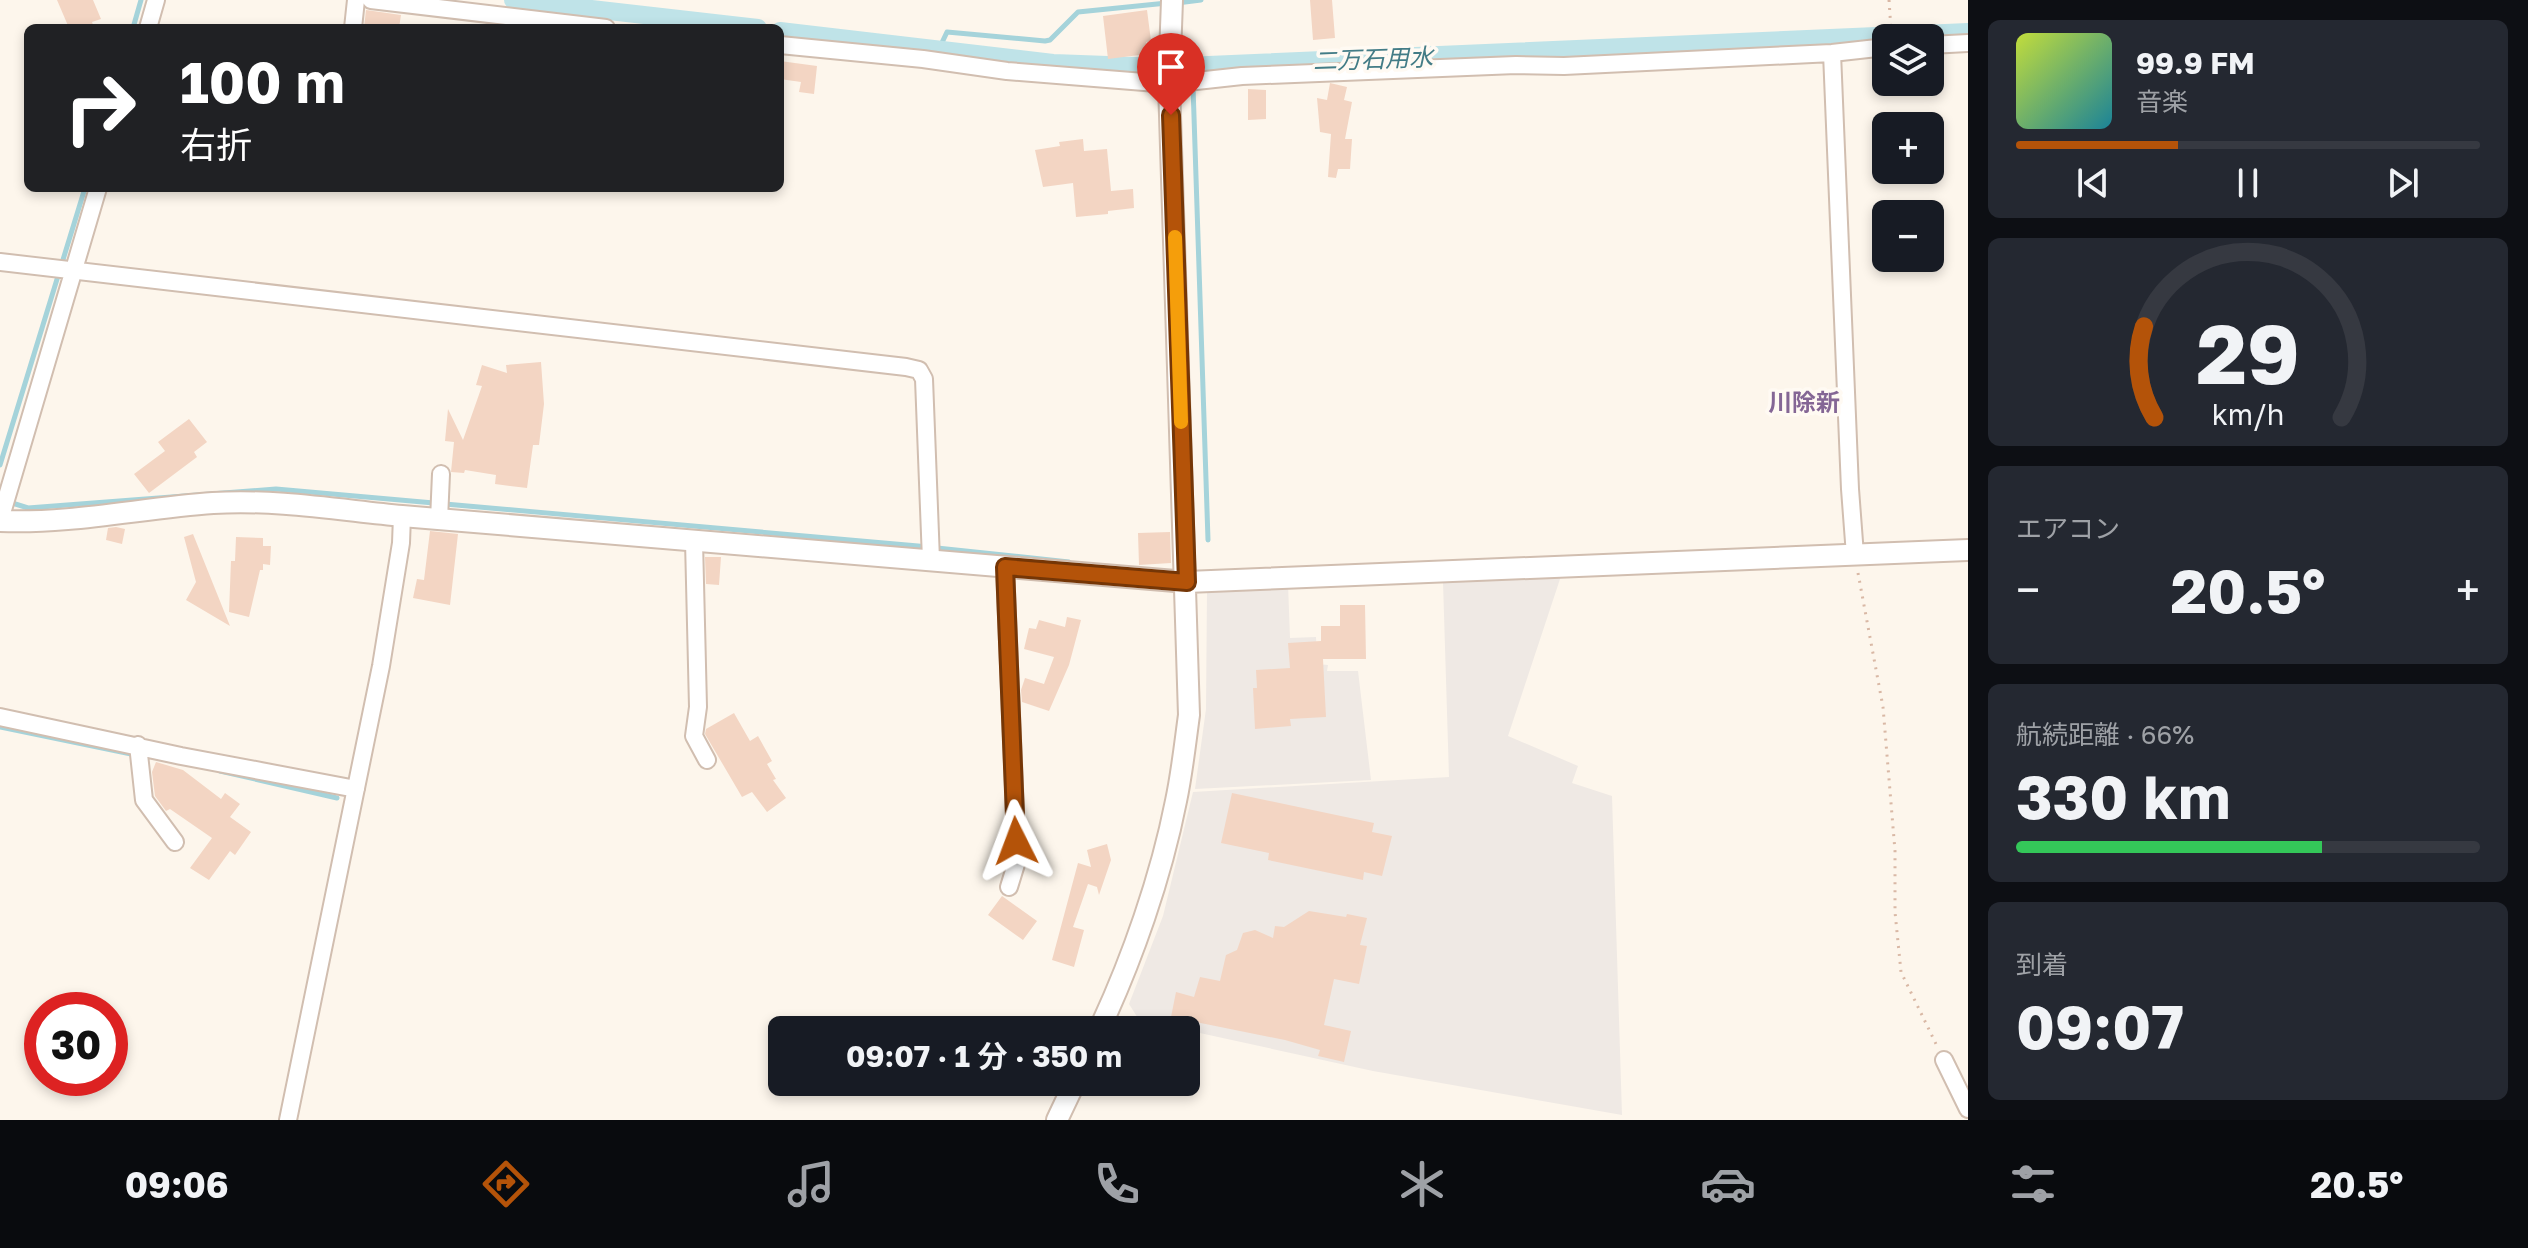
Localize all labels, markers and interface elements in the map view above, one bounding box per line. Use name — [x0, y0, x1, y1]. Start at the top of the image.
map controls — [1872, 24, 1944, 272]
button: layers — [1872, 24, 1944, 96]
pin — [1137, 33, 1205, 115]
water label: 二万石用水 — [1313, 41, 1436, 75]
icon: arrive — [1149, 45, 1193, 89]
text: 99.9 FM — [2136, 45, 2255, 81]
text: 100 m — [180, 48, 345, 115]
icon: right — [48, 56, 152, 160]
text: 音楽 — [2136, 86, 2188, 117]
button: + — [1872, 112, 1944, 184]
text: 右折 — [180, 123, 252, 166]
icon: previous — [2071, 161, 2115, 205]
icon: pause — [2226, 161, 2270, 205]
icon: next — [2381, 161, 2425, 205]
button: − — [1872, 200, 1944, 272]
text: 29 — [2196, 302, 2300, 402]
district label: 川除新 — [1768, 387, 1840, 416]
text: km/h — [2212, 397, 2284, 431]
text: エアコン — [2016, 513, 2120, 544]
text: 20.5° — [2171, 554, 2325, 626]
text: − — [2016, 563, 2040, 616]
text: + — [2456, 563, 2480, 616]
text: 航続距離 · 66% — [2016, 719, 2194, 750]
text: 330 km — [2016, 760, 2231, 832]
position arrow — [974, 799, 1058, 883]
text: 到着 — [2016, 949, 2068, 980]
text: 09:07 — [2016, 990, 2184, 1062]
speed limit sign: 30 — [24, 992, 128, 1096]
text: 09:07 · 1 分 · 350 m — [846, 1038, 1122, 1074]
icon: directions — [478, 1156, 534, 1212]
icon: music — [783, 1156, 839, 1212]
icon: phone — [1089, 1156, 1145, 1212]
icon: climate — [1394, 1156, 1450, 1212]
icon: car — [1700, 1156, 1756, 1212]
icon: filters — [2005, 1156, 2061, 1212]
text: 09:06 — [125, 1163, 229, 1206]
text: 20.5° — [2310, 1163, 2403, 1206]

